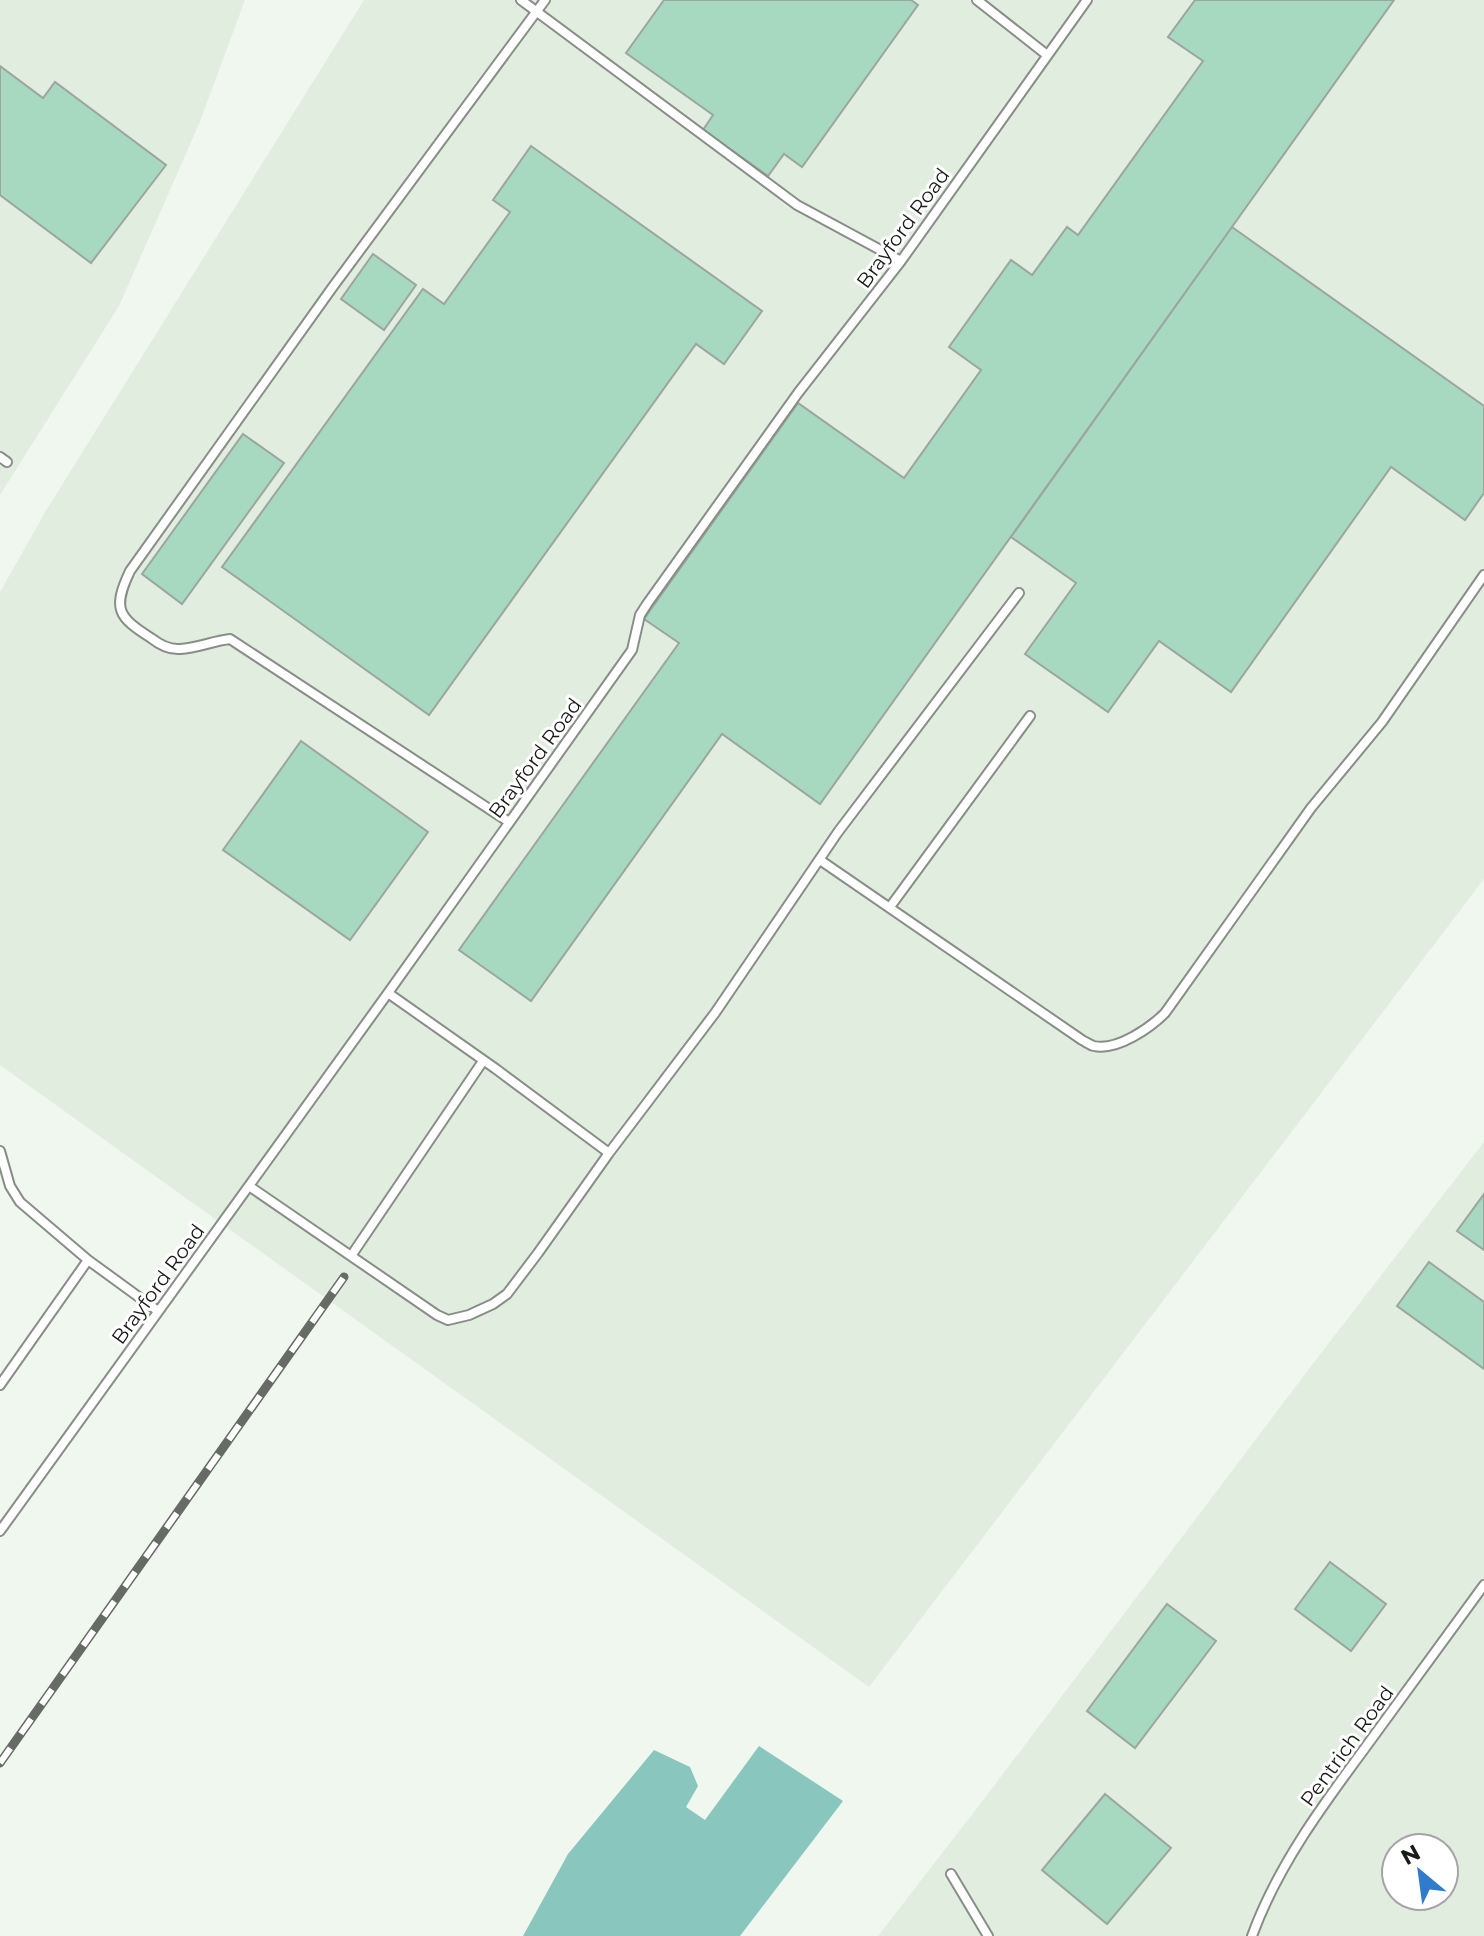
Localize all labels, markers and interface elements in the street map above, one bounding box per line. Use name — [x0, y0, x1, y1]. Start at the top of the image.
street label: Brayford Road — [851, 163, 955, 293]
street label: Brayford Road — [483, 693, 587, 823]
street label: Brayford Road — [106, 1219, 210, 1349]
street label: Pentrich Road — [1295, 1681, 1399, 1811]
north arrow — [1380, 1832, 1460, 1912]
text: N — [1396, 1839, 1425, 1871]

